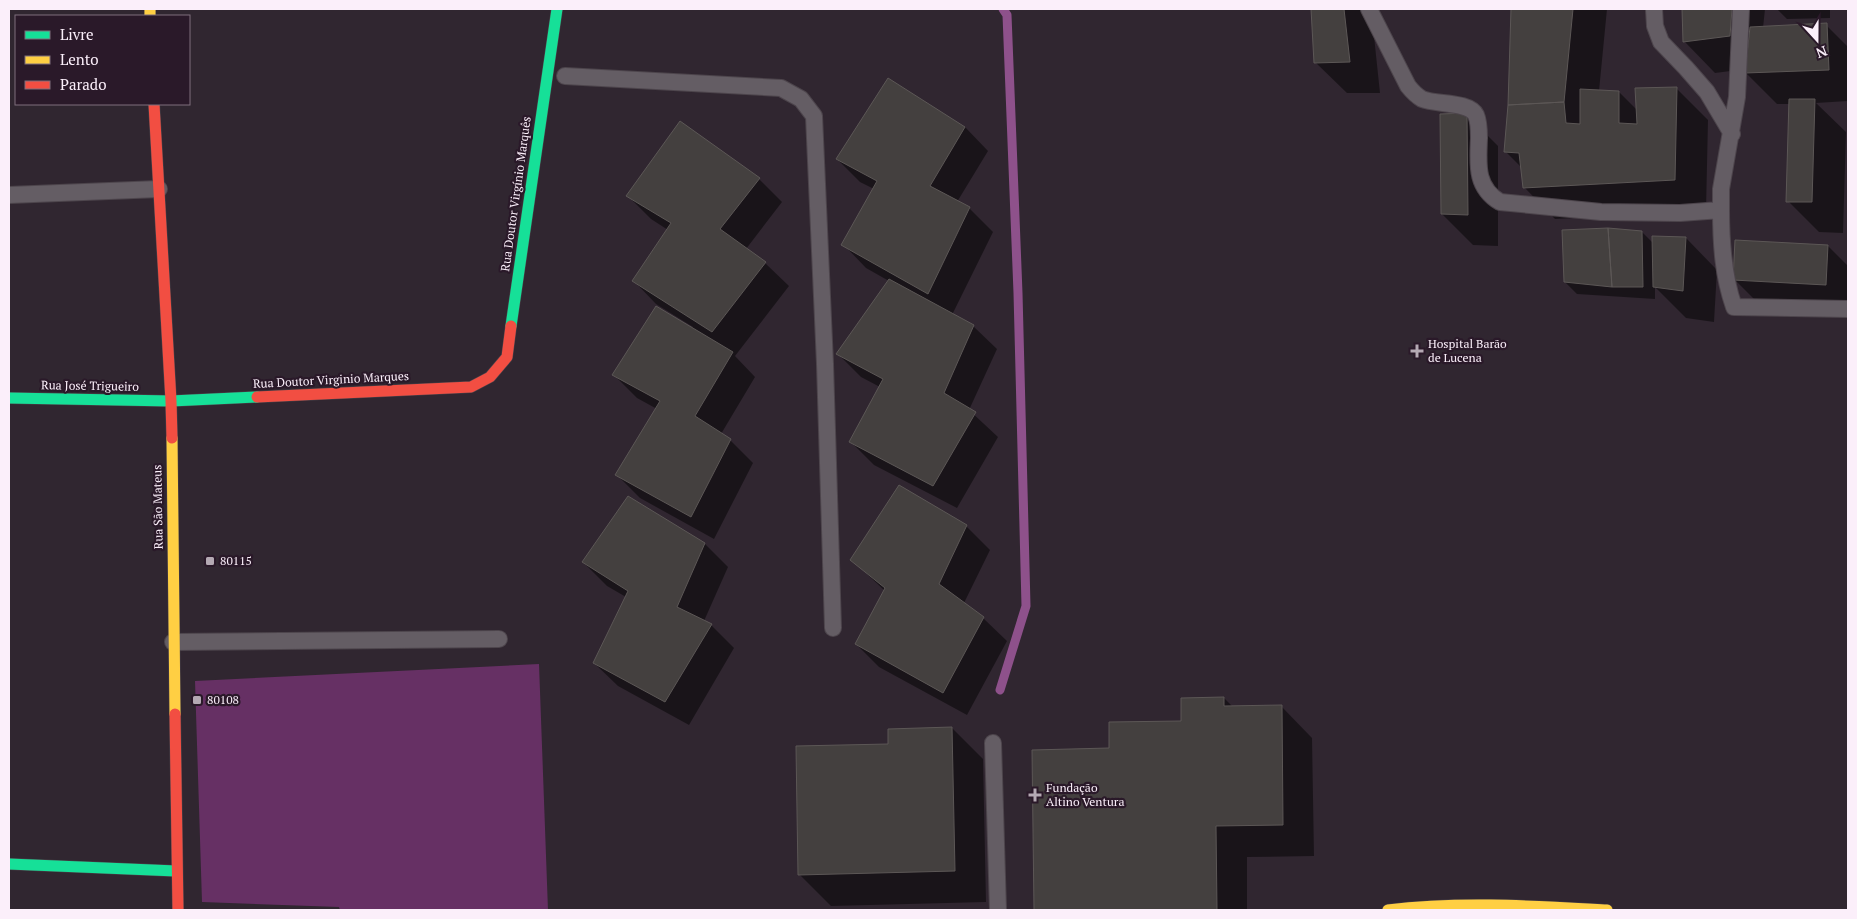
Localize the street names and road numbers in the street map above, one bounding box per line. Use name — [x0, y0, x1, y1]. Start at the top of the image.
street label: Rua Doutor Virgínio Marquês — [497, 116, 534, 272]
street label: Rua Doutor Virginio Marques — [253, 368, 409, 391]
street label: Rua José Trigueiro — [41, 377, 139, 394]
street label: Rua São Mateus — [149, 465, 166, 549]

